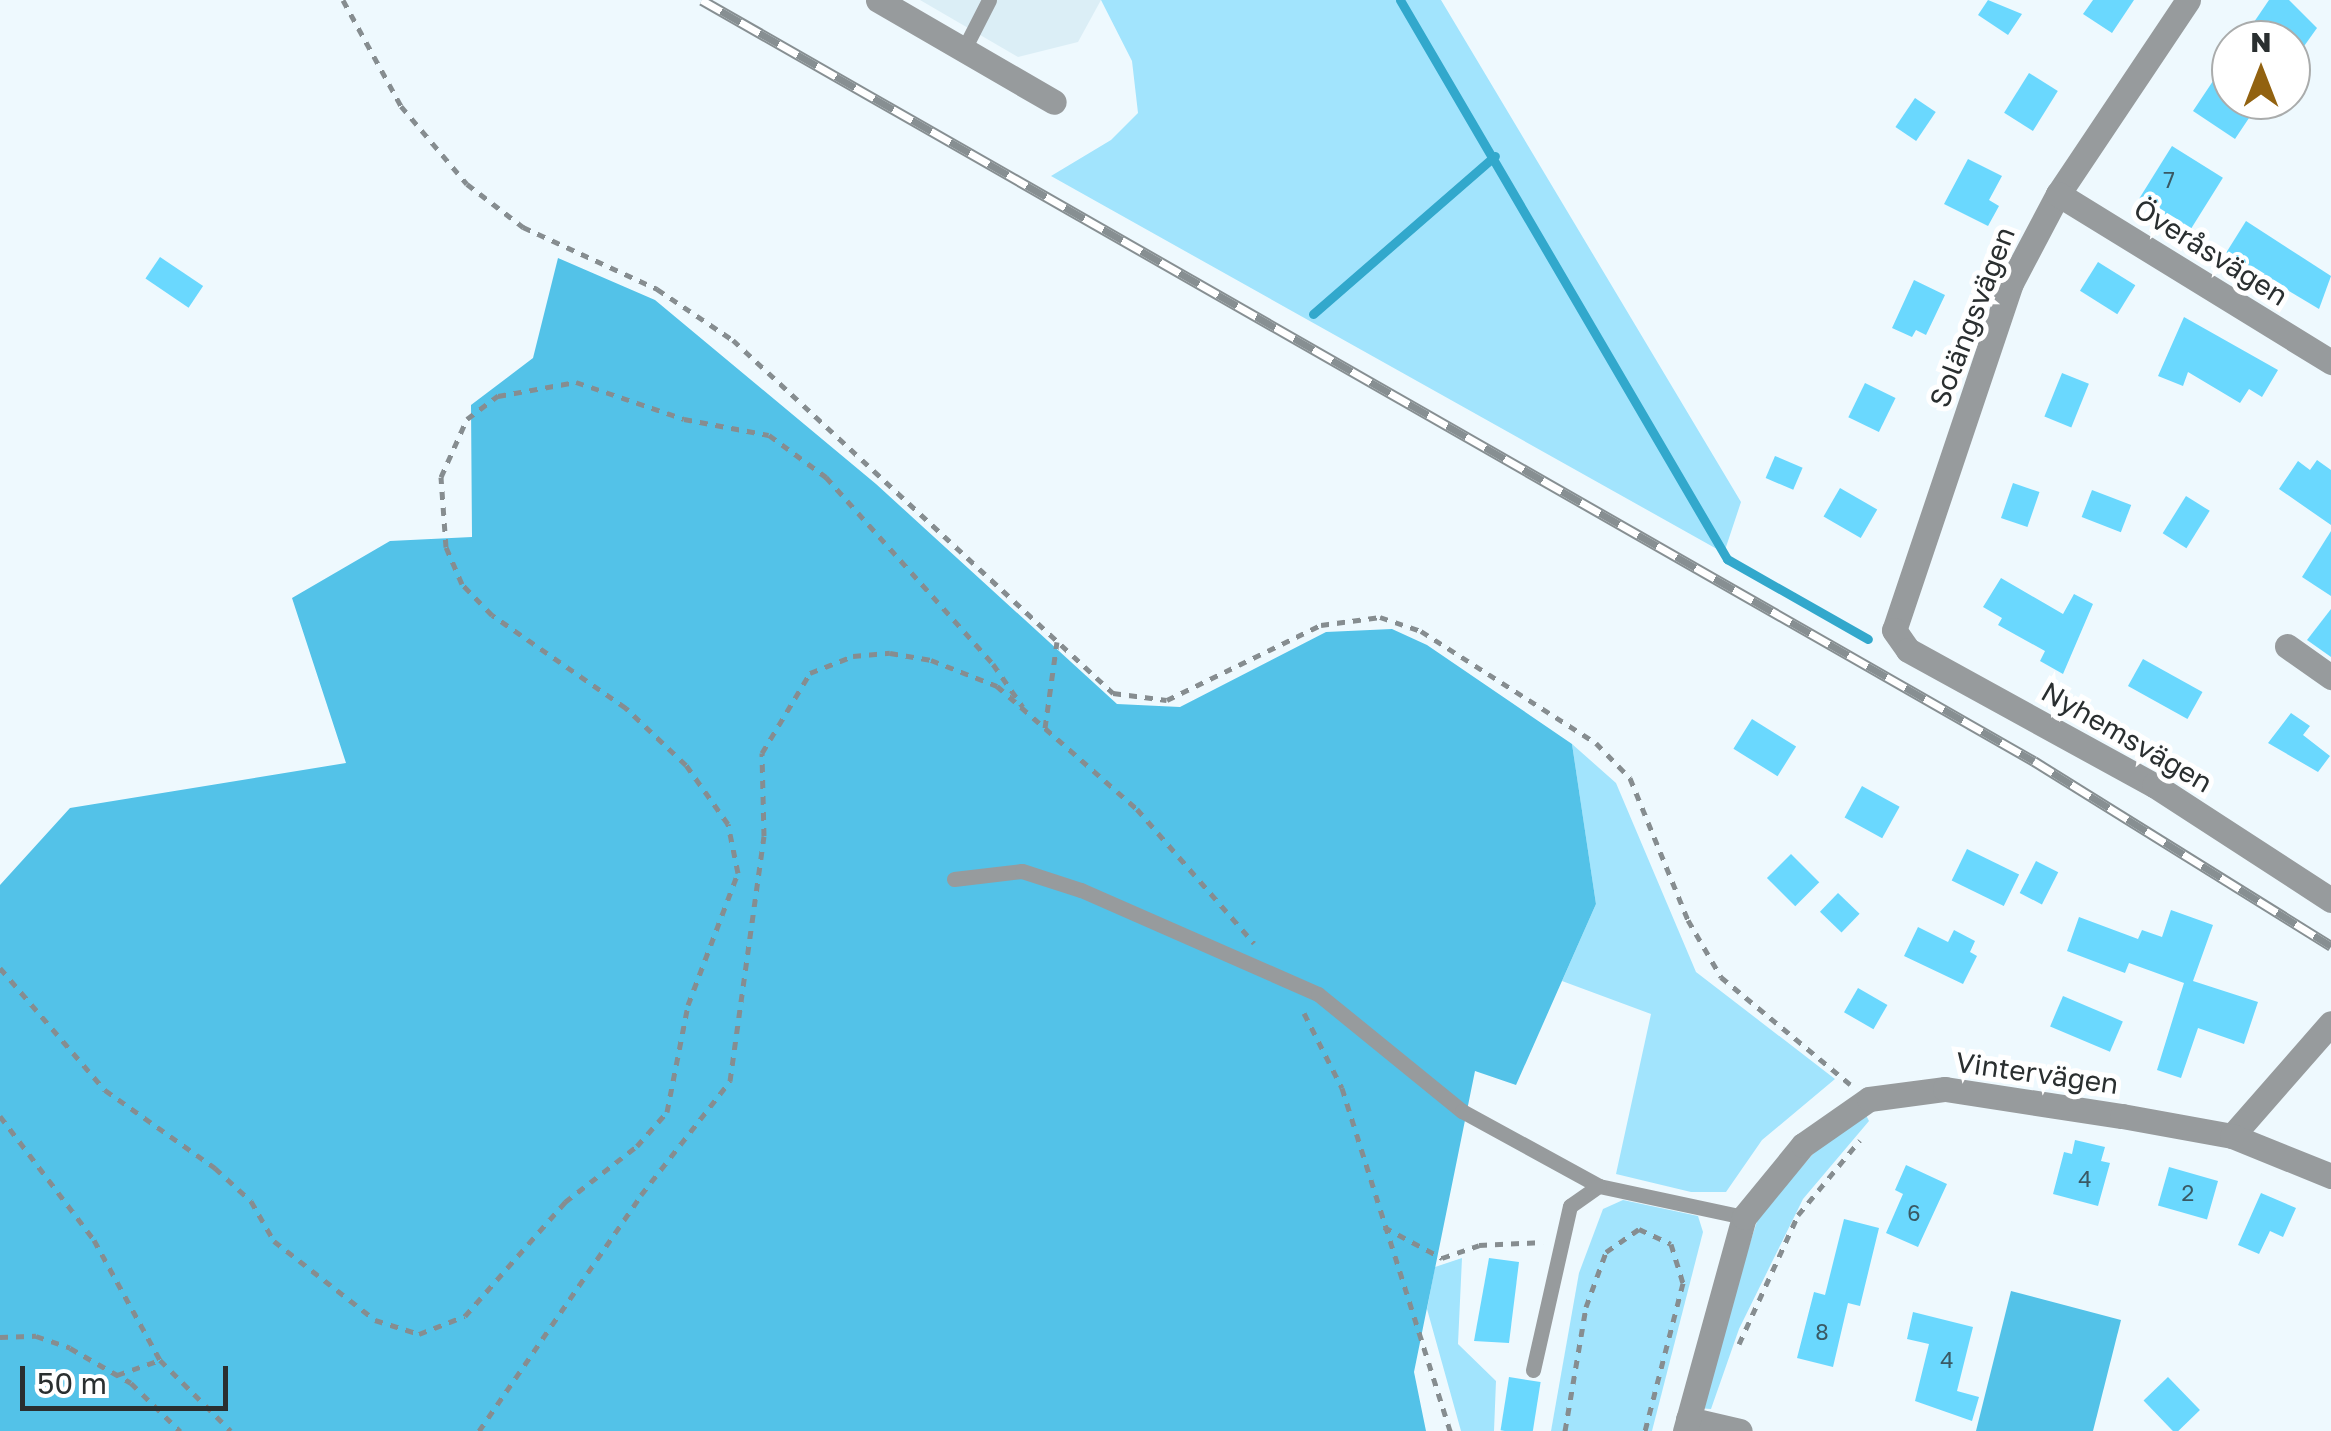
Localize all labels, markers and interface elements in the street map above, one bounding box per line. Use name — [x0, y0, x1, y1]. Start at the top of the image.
north arrow — [2211, 20, 2311, 120]
text: N — [2250, 25, 2272, 58]
house number: 7 — [2163, 167, 2175, 193]
street label: Överåsvägen — [2128, 191, 2294, 313]
street label: Solängsvägen — [1922, 222, 2022, 412]
street label: Nyhemsvägen — [2036, 675, 2218, 799]
street label: Vintervägen — [1953, 1045, 2121, 1101]
house number: 4 — [2078, 1166, 2092, 1192]
house number: 2 — [2182, 1180, 2194, 1206]
house number: 6 — [1907, 1200, 1921, 1226]
house number: 8 — [1815, 1319, 1829, 1345]
scale bar — [25, 1346, 232, 1408]
house number: 4 — [1940, 1347, 1954, 1373]
text: 50 m — [37, 1365, 107, 1401]

